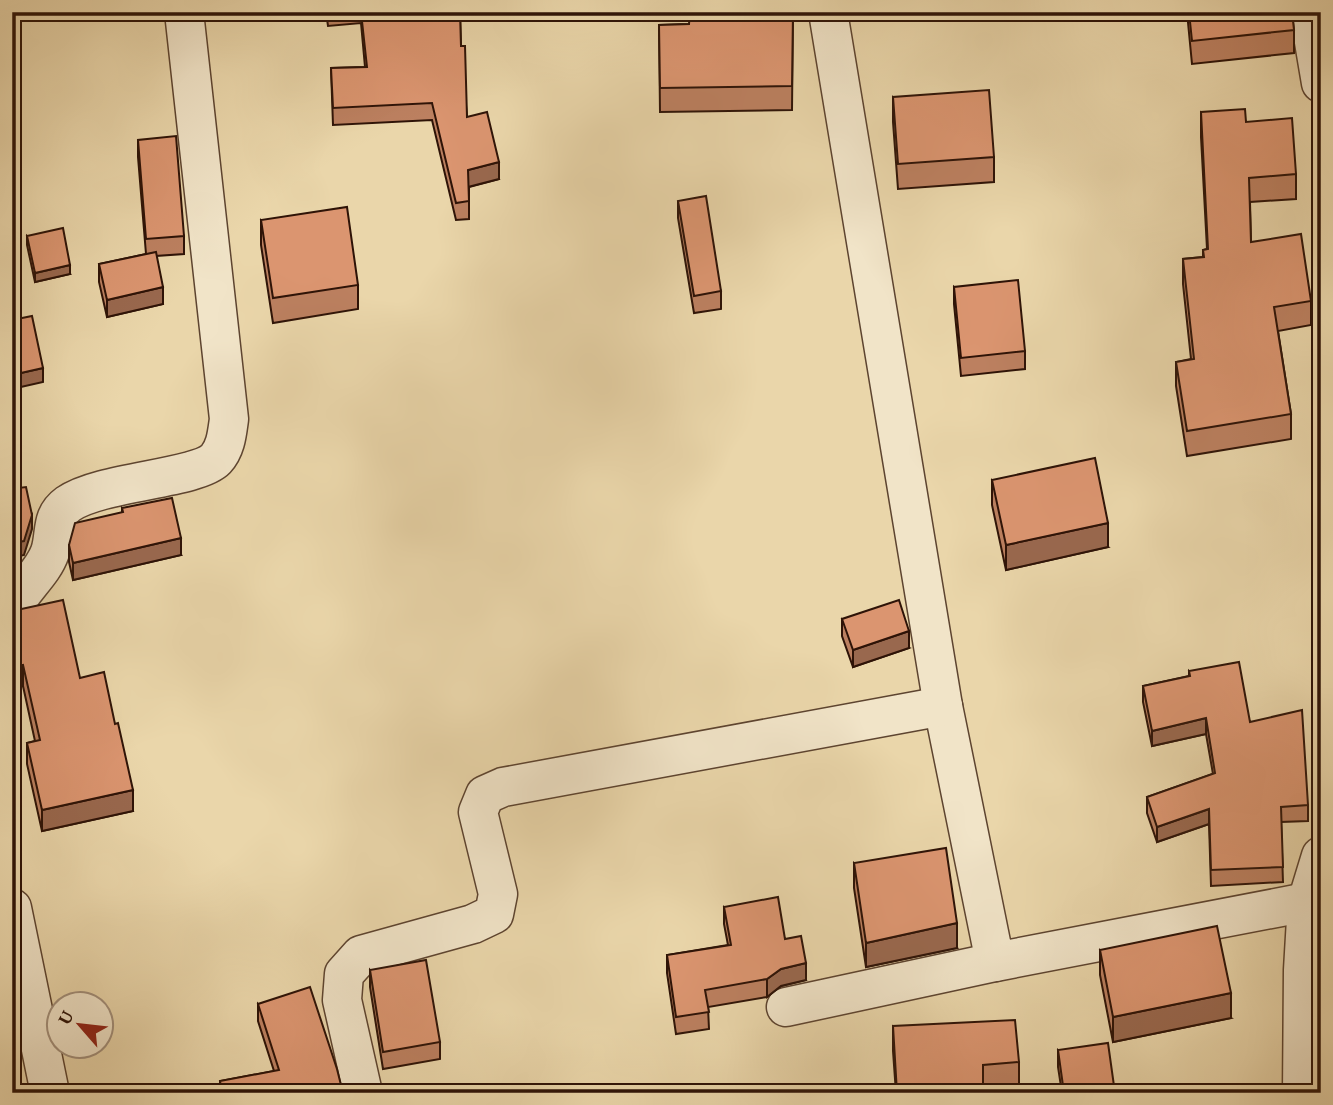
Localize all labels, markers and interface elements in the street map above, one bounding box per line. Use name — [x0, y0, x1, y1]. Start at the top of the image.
north arrow — [46, 990, 116, 1060]
text: U — [50, 1005, 80, 1029]

